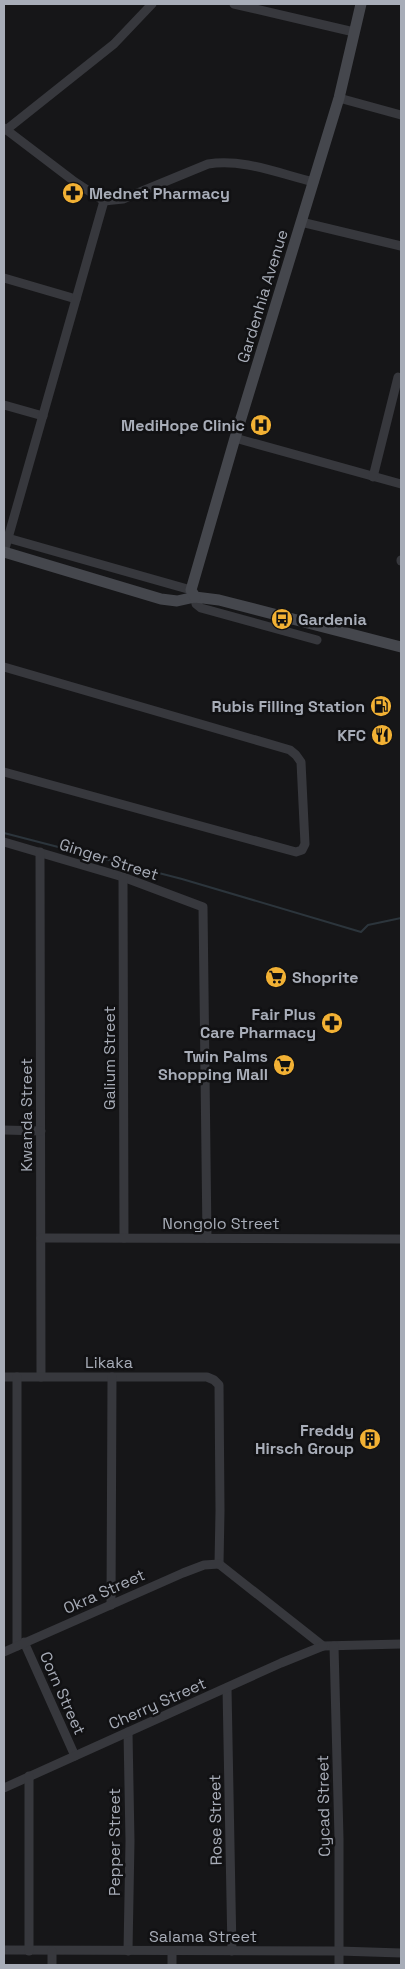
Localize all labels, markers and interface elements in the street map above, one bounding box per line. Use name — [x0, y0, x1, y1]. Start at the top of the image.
pharmacy icon: Mednet Pharmacy — [61, 181, 85, 205]
place label: Mednet Pharmacy — [89, 183, 230, 204]
street label: Gardenhia Avenue — [232, 227, 293, 365]
hospital icon: MediHope Clinic — [249, 413, 273, 437]
place label: MediHope Clinic — [121, 415, 245, 436]
bus stop icon: Gardenia — [270, 607, 294, 631]
place label: Gardenia — [298, 609, 367, 630]
fuel station icon: Rubis Filling Station — [369, 694, 393, 718]
place label: Rubis Filling Station — [212, 696, 365, 717]
restaurant icon: KFC — [370, 723, 394, 747]
place label: KFC — [337, 725, 366, 746]
street label: Ginger Street — [57, 834, 161, 885]
supermarket icon: Shoprite — [264, 965, 288, 989]
place label: Shoprite — [292, 967, 358, 988]
place label: Fair Plus Care Pharmacy — [200, 1004, 316, 1043]
street label: Galium Street — [99, 1006, 120, 1110]
pharmacy icon: Fair Plus Care Pharmacy — [320, 1011, 344, 1035]
place label: Twin Palms Shopping Mall — [158, 1046, 268, 1085]
supermarket icon: Twin Palms Shopping Mall — [272, 1053, 296, 1077]
street label: Kwanda Street — [16, 1058, 37, 1172]
street label: Nongolo Street — [162, 1213, 280, 1234]
street label: Likaka — [85, 1352, 133, 1373]
place label: Freddy Hirsch Group — [255, 1420, 354, 1459]
building icon: Freddy Hirsch Group — [358, 1427, 382, 1451]
street label: Okra Street — [60, 1564, 148, 1619]
street label: Corn Street — [35, 1648, 90, 1738]
street label: Cherry Street — [105, 1673, 209, 1734]
street label: Cycad Street — [312, 1755, 335, 1857]
street label: Rose Street — [204, 1774, 227, 1866]
street label: Pepper Street — [104, 1788, 125, 1896]
street label: Salama Street — [149, 1926, 257, 1947]

